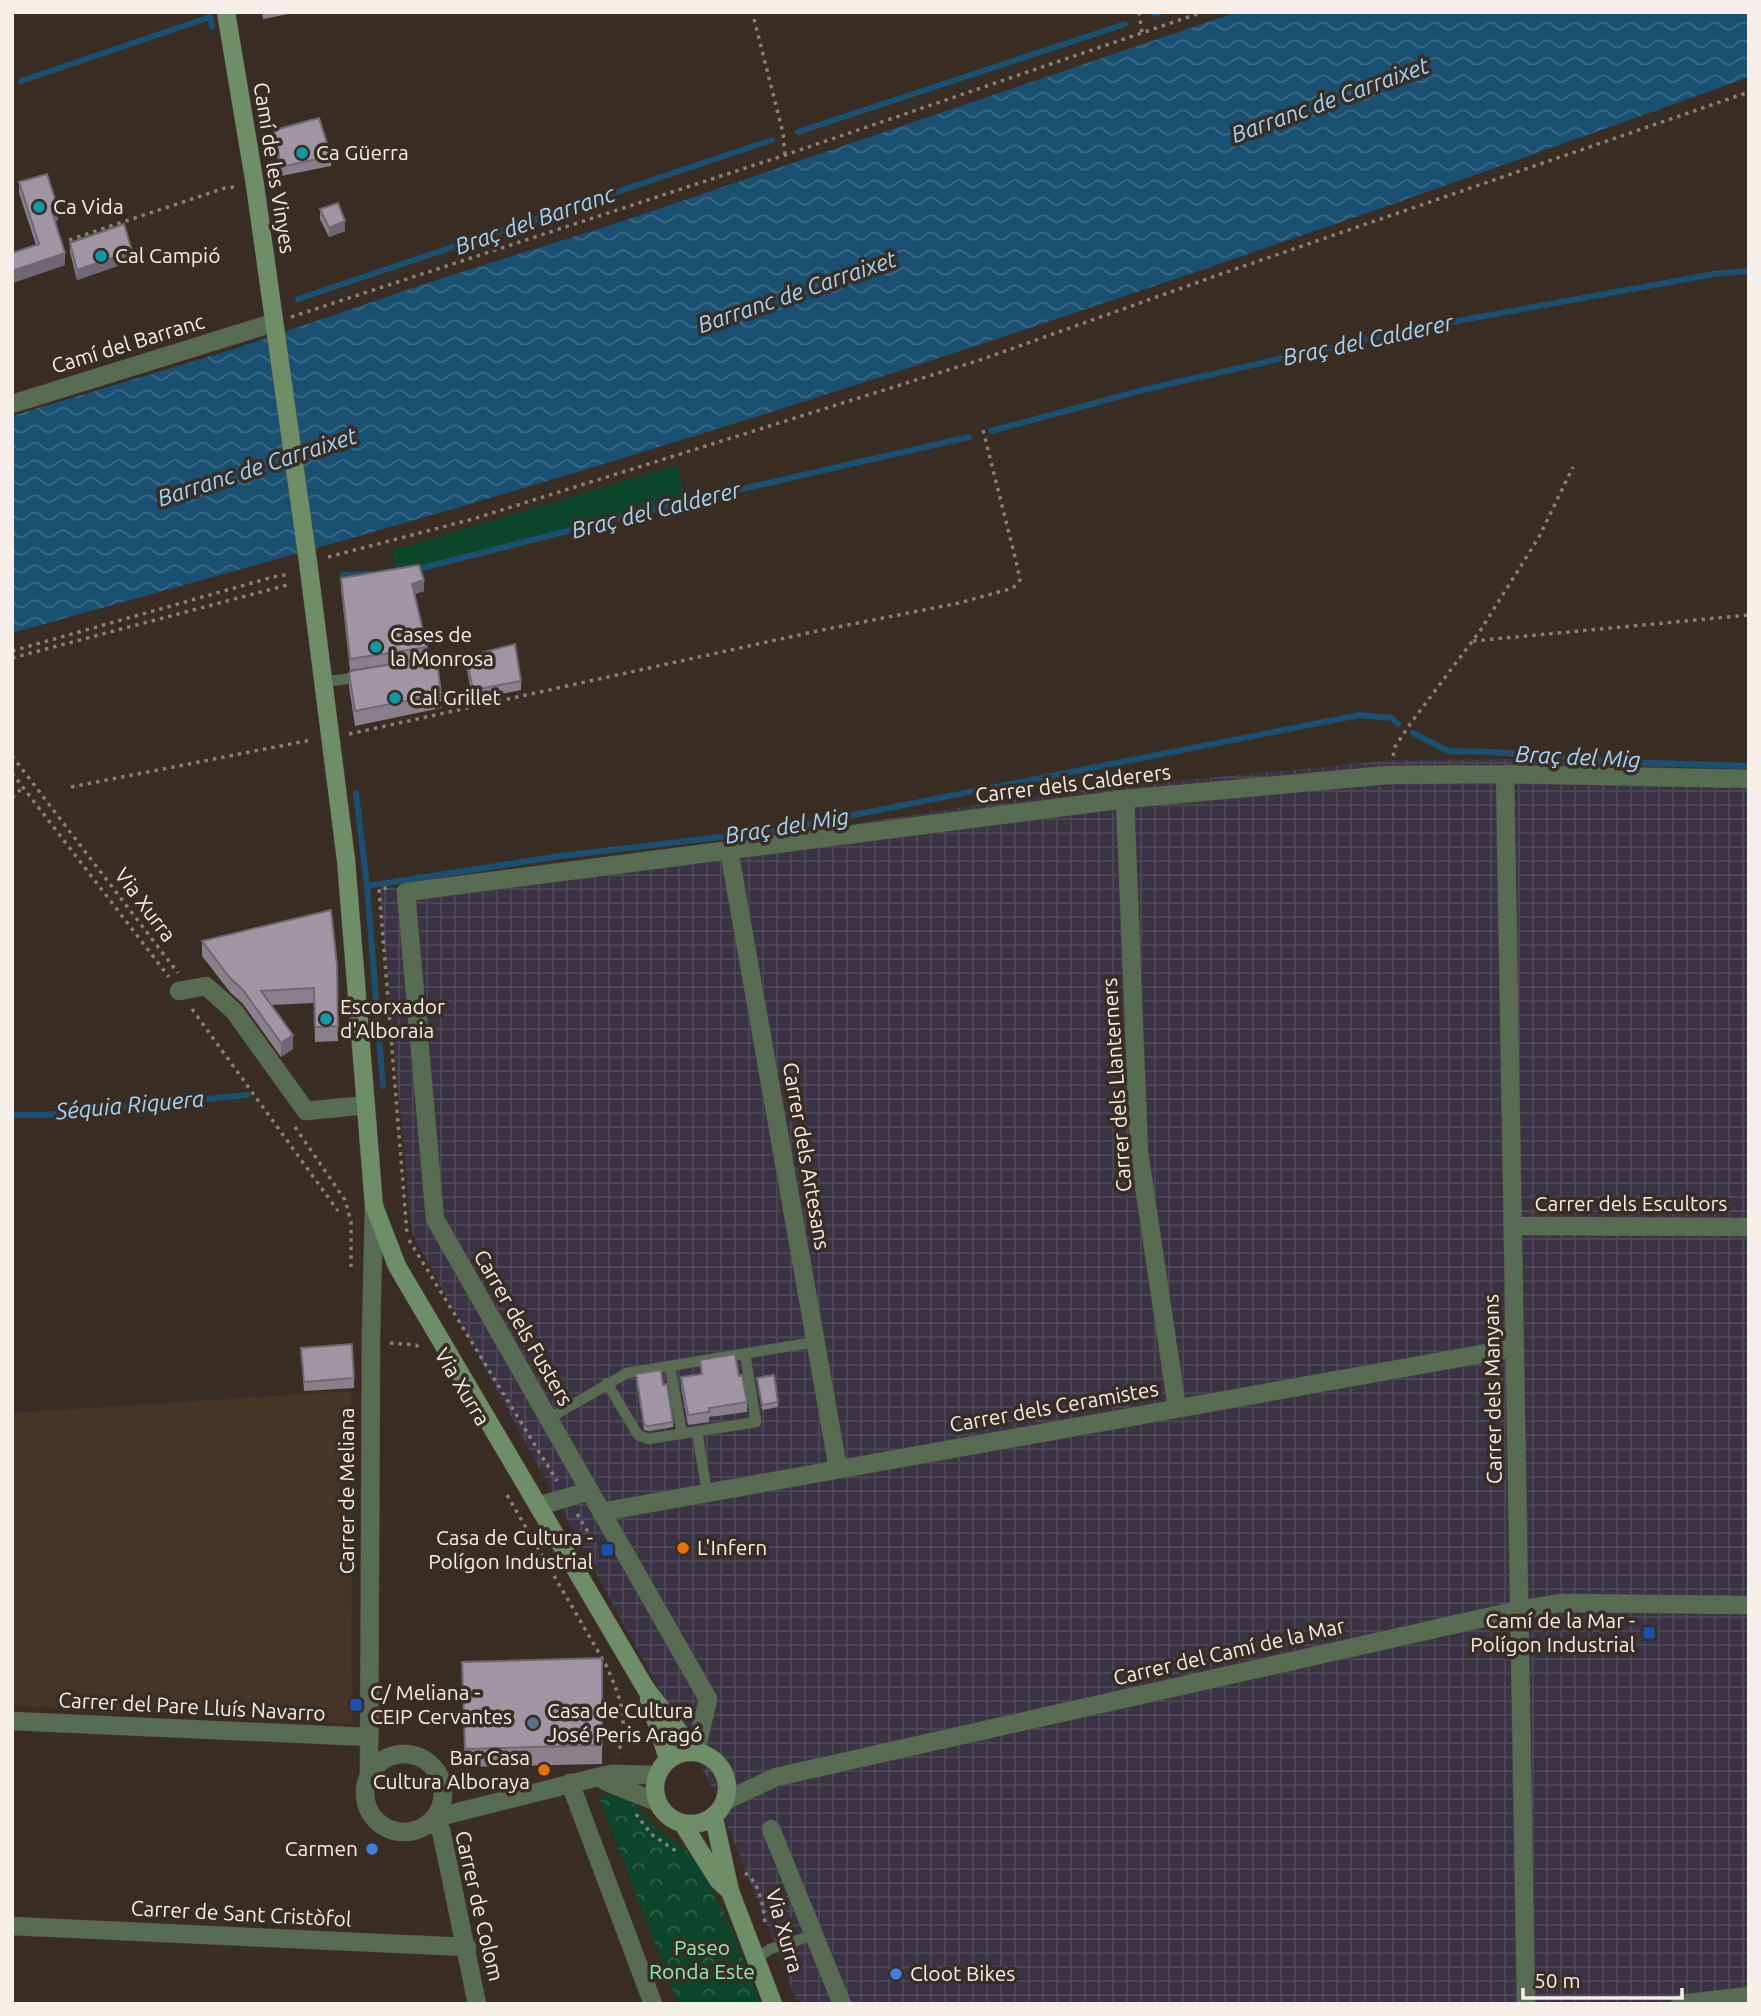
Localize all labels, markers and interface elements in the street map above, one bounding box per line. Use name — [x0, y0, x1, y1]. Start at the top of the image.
water label: Barranc de Carraixet — [1228, 52, 1433, 147]
street label: Camí de les Vinyes — [250, 80, 300, 255]
place label: Ca Güerra — [316, 140, 409, 164]
marker: Ca Güerra — [294, 145, 310, 161]
water label: Braç del Barranc — [451, 180, 618, 259]
place label: Ca Vida — [53, 194, 124, 218]
marker: Ca Vida — [31, 199, 47, 215]
place label: Cal Campió — [115, 243, 220, 267]
water label: Barranc de Carraixet — [694, 245, 900, 337]
marker: Cal Campió — [93, 248, 109, 264]
street label: Camí del Barranc — [48, 308, 207, 378]
water label: Braç del Calderer — [1280, 309, 1457, 370]
water label: Barranc de Carraixet — [154, 422, 361, 511]
water label: Braç del Calderer — [569, 476, 744, 543]
place label: Cases de la Monrosa — [390, 622, 494, 670]
marker: Cases de la Monrosa — [368, 639, 384, 655]
place label: Cal Grillet — [409, 685, 501, 709]
marker: Cal Grillet — [387, 690, 403, 706]
water label: Braç del Mig — [1515, 741, 1641, 772]
street label: Carrer dels Calderers — [974, 759, 1172, 807]
water label: Braç del Mig — [723, 803, 851, 848]
street label: Via Xurra — [110, 863, 181, 946]
street label: Carrer dels Llanterners — [1097, 977, 1135, 1193]
place label: Escorxador d'Alboraia — [340, 994, 445, 1042]
marker: Escorxador d'Alboraia — [318, 1011, 334, 1027]
street label: Carrer dels Artesans — [779, 1060, 835, 1251]
water label: Séquia Riquera — [54, 1086, 205, 1124]
street label: Carrer dels Escultors — [1535, 1191, 1727, 1215]
street label: Carrer dels Fusters — [469, 1245, 578, 1410]
street label: Carrer dels Manyans — [1478, 1294, 1506, 1484]
street label: Via Xurra — [430, 1343, 495, 1430]
street label: Carrer dels Ceramistes — [948, 1376, 1160, 1436]
street label: Carrer de Meliana — [334, 1408, 358, 1574]
place label: Casa de Cultura - Polígon Industrial — [428, 1525, 593, 1573]
place label: L'Infern — [697, 1535, 767, 1559]
marker: L'Infern — [675, 1540, 691, 1556]
marker: Casa de Cultura - Polígon Industrial — [599, 1542, 615, 1558]
place label: Camí de la Mar - Polígon Industrial — [1470, 1608, 1635, 1656]
street label: Carrer del Camí de la Mar — [1111, 1613, 1347, 1689]
marker: Camí de la Mar - Polígon Industrial — [1641, 1625, 1657, 1641]
place label: C/ Meliana - CEIP Cervantes — [370, 1680, 512, 1728]
street label: Carrer del Pare Lluís Navarro — [58, 1687, 326, 1725]
marker: C/ Meliana - CEIP Cervantes — [348, 1697, 364, 1713]
place label: Casa de Cultura José Peris Aragó — [547, 1698, 703, 1746]
marker: Casa de Cultura José Peris Aragó — [525, 1715, 541, 1731]
place label: Bar Casa Cultura Alboraya — [373, 1745, 530, 1793]
marker: Bar Casa Cultura Alboraya — [536, 1762, 552, 1778]
street label: Carrer de Colom — [451, 1828, 509, 1983]
place label: Carmen — [285, 1836, 358, 1860]
marker: Carmen — [364, 1841, 380, 1857]
street label: Via Xurra — [762, 1886, 808, 1976]
street label: Carrer de Sant Cristòfol — [130, 1895, 352, 1931]
park label: Paseo Ronda Este — [649, 1935, 755, 1983]
scale bar — [1523, 1956, 1682, 2000]
place label: Cloot Bikes — [910, 1961, 1015, 1985]
marker: Cloot Bikes — [888, 1966, 904, 1982]
text: 50 m — [1534, 1968, 1581, 1992]

